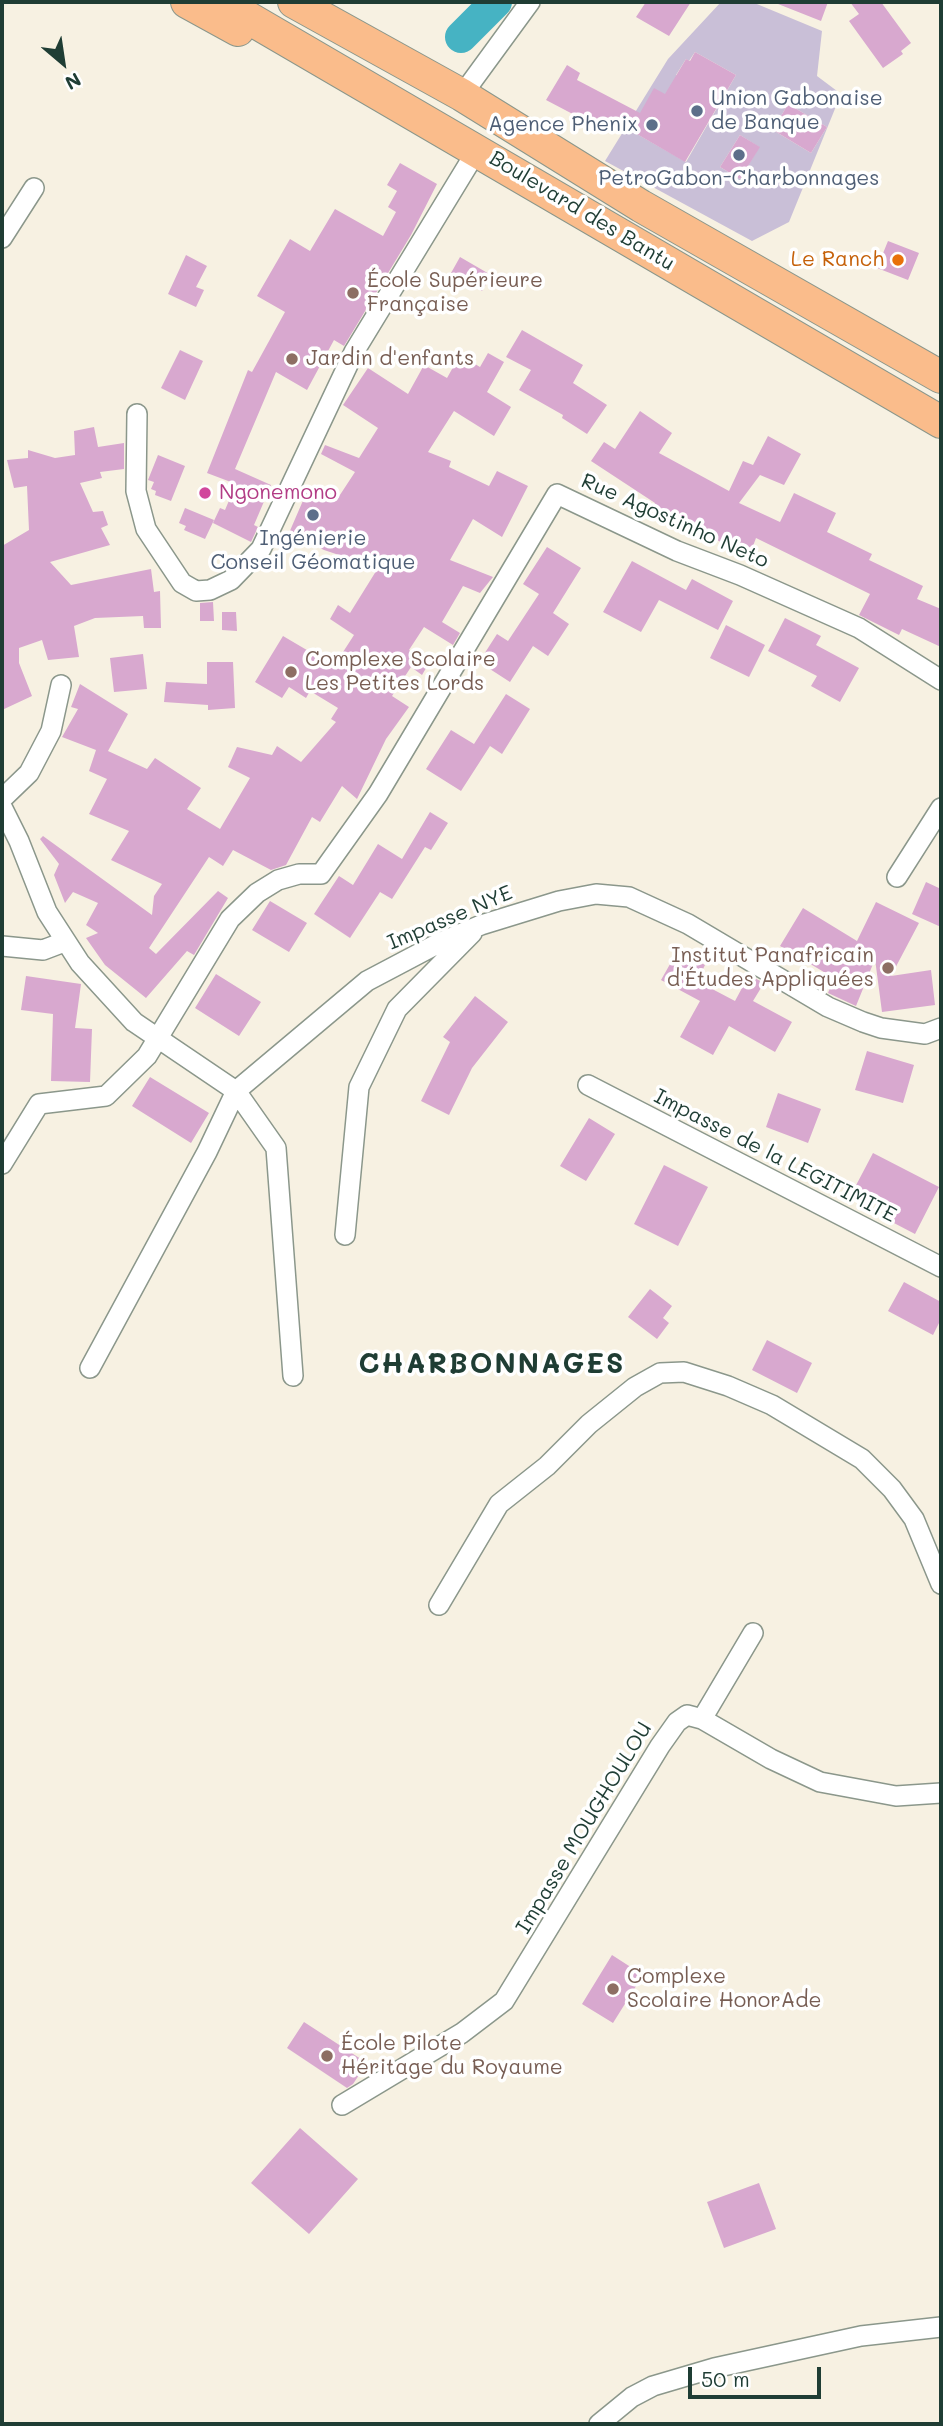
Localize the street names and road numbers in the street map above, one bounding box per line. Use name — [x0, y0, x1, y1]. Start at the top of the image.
street label: Boulevard des Bantu — [485, 146, 679, 276]
street label: Rue Agostinho Neto — [577, 468, 773, 574]
street label: Impasse NYE — [384, 880, 516, 956]
street label: Impasse de la LEGITIMITE — [650, 1084, 900, 1228]
street label: Impasse MOUGHOULOU — [511, 1718, 657, 1938]

